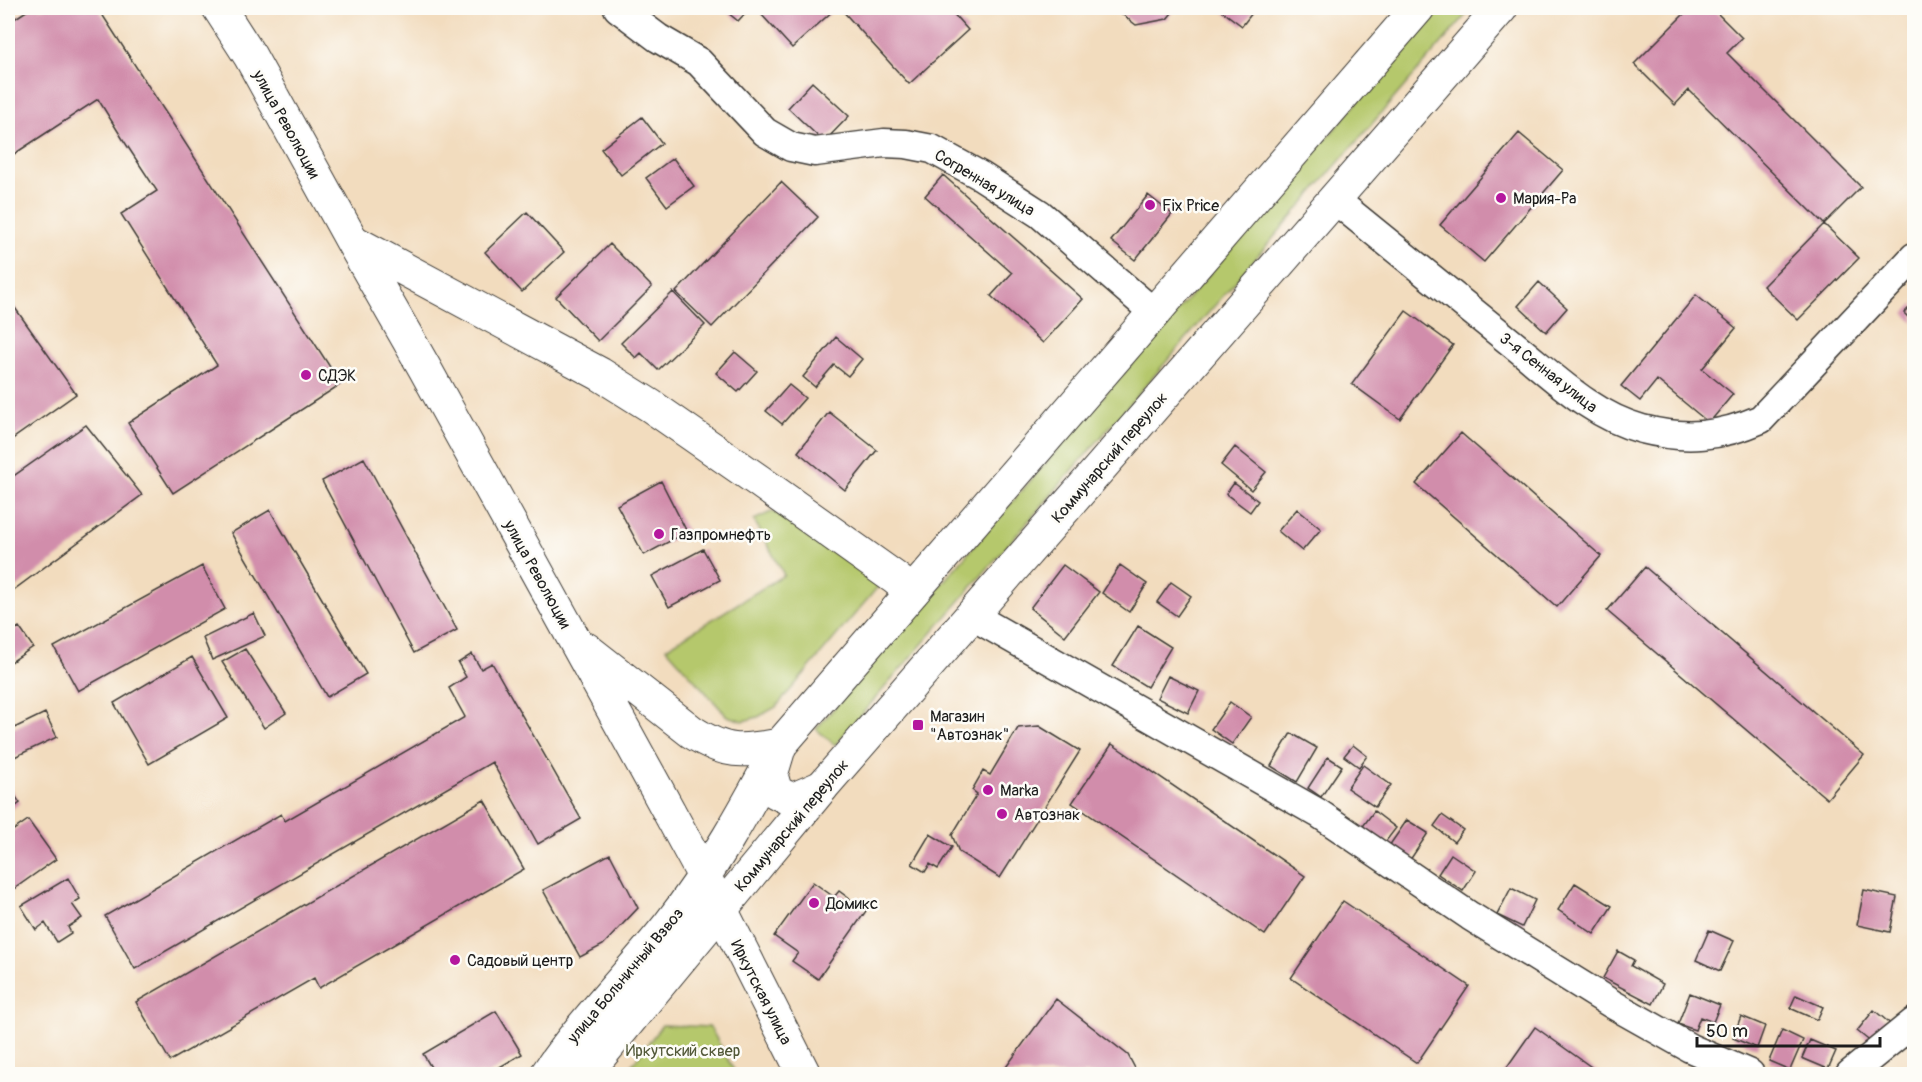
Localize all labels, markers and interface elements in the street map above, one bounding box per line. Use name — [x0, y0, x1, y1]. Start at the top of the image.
street label: улица Революции — [248, 66, 324, 182]
street label: Согренная улица — [931, 145, 1038, 221]
place label: Мария-Ра — [1513, 189, 1576, 209]
marker: Мария-Ра — [1494, 191, 1508, 205]
place label: Fix Price — [1162, 196, 1219, 216]
marker: Fix Price — [1143, 198, 1157, 212]
street label: 3-я Сенная улица — [1495, 328, 1601, 417]
place label: СДЭК — [318, 366, 356, 386]
marker: СДЭК — [299, 368, 313, 382]
street label: Коммунарский переулок — [1047, 388, 1172, 527]
street label: улица Революции — [499, 516, 575, 632]
place label: Газпромнефть — [671, 525, 771, 545]
marker: Газпромнефть — [652, 527, 666, 541]
place label: Магазин "Автознак" — [930, 707, 1009, 745]
marker: Магазин "Автознак" — [911, 718, 925, 732]
street label: Коммунарский переулок — [730, 755, 853, 896]
place label: Marka — [1000, 781, 1039, 801]
marker: Marka — [981, 783, 995, 797]
place label: Автознак — [1014, 805, 1080, 825]
marker: Автознак — [995, 807, 1009, 821]
place label: Домикс — [825, 894, 878, 914]
marker: Домикс — [807, 896, 821, 910]
street label: улица Больничный Взвоз — [563, 904, 688, 1048]
street label: Иркутская улица — [726, 937, 796, 1048]
place label: Садовый центр — [467, 951, 573, 971]
marker: Садовый центр — [448, 953, 462, 967]
scale bar — [1697, 1010, 1880, 1048]
text: 50 m — [1706, 1020, 1748, 1043]
park label: Иркутский сквер — [626, 1041, 740, 1061]

